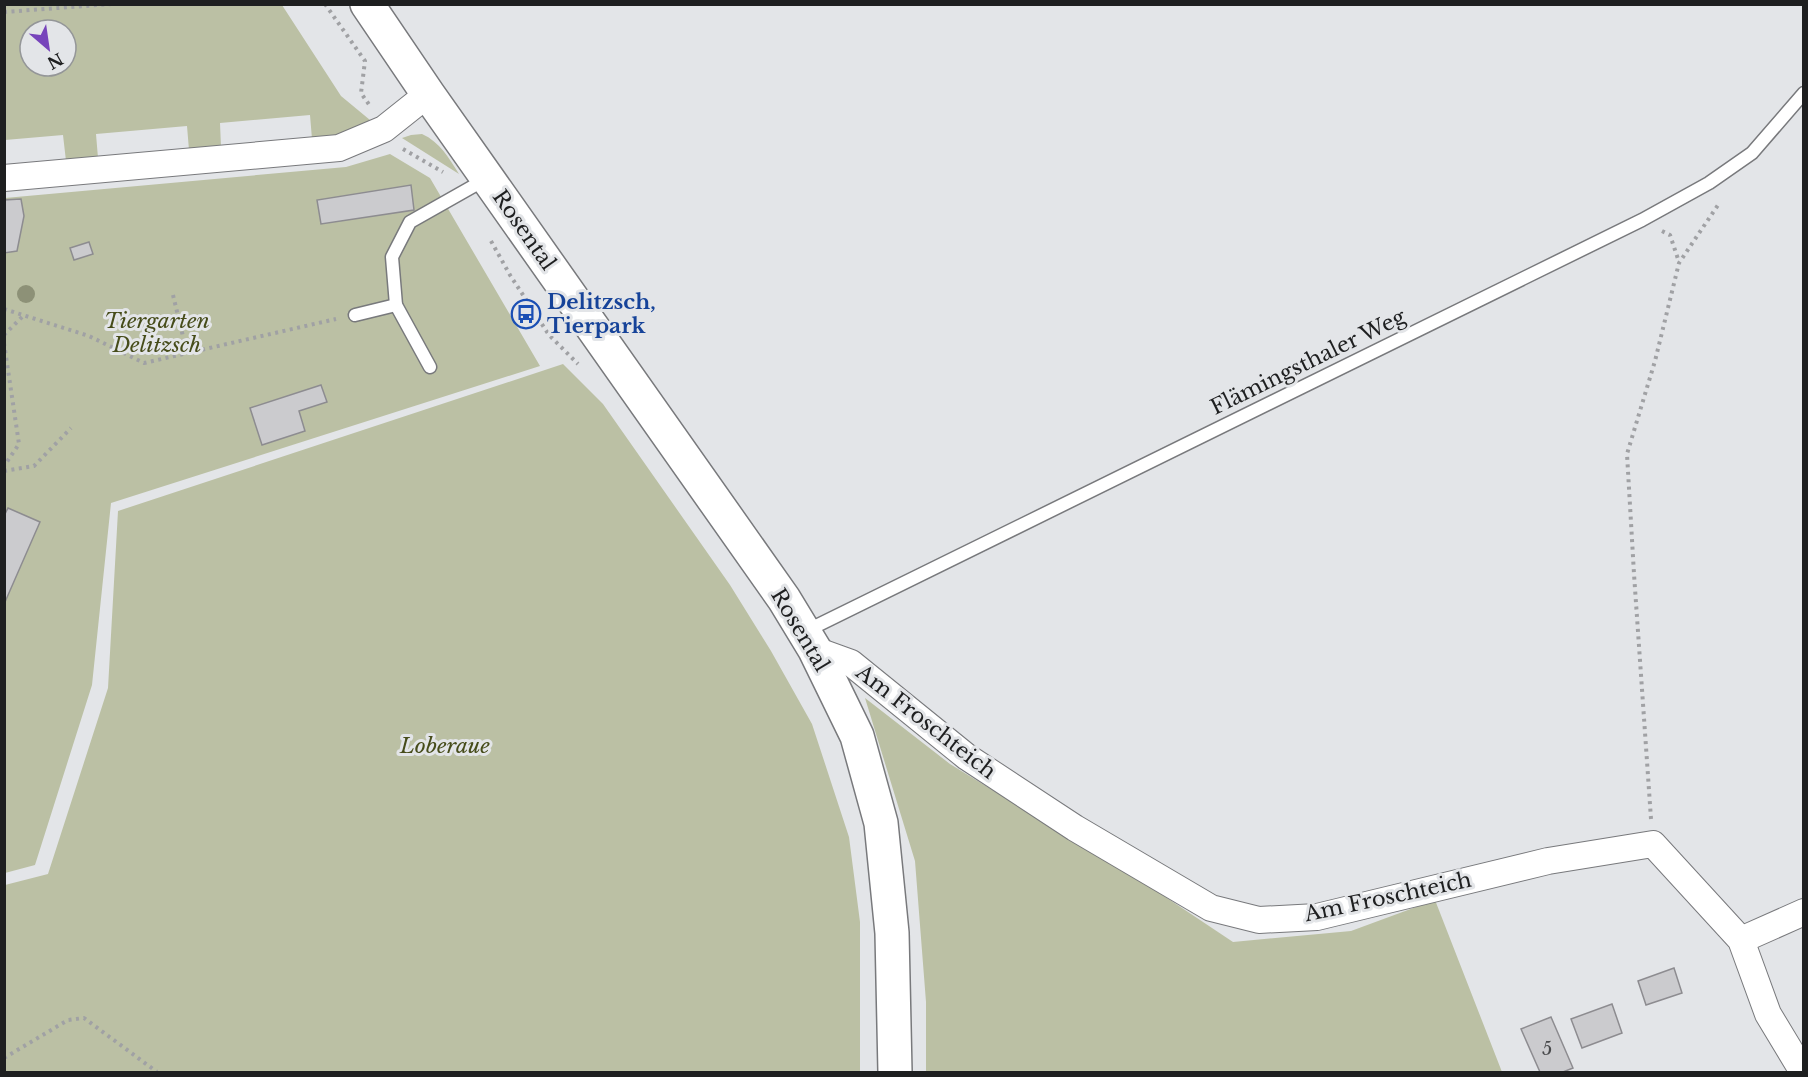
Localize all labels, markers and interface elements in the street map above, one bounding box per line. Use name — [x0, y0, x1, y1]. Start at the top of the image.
north arrow — [18, 18, 78, 78]
text: N — [44, 49, 67, 74]
street label: Rosental — [487, 185, 561, 275]
place label: Delitzsch, Tierpark — [547, 289, 656, 339]
bus stop icon: Delitzsch, Tierpark — [510, 298, 542, 330]
street label: Flämingsthaler Weg — [1206, 303, 1410, 421]
park label: Tiergarten Delitzsch — [104, 308, 210, 358]
street label: Rosental — [765, 584, 835, 676]
street label: Am Froschteich — [850, 659, 1001, 785]
park label: Loberaue — [399, 733, 490, 759]
street label: Am Froschteich — [1301, 867, 1474, 928]
house number: 5 — [1542, 1038, 1552, 1060]

